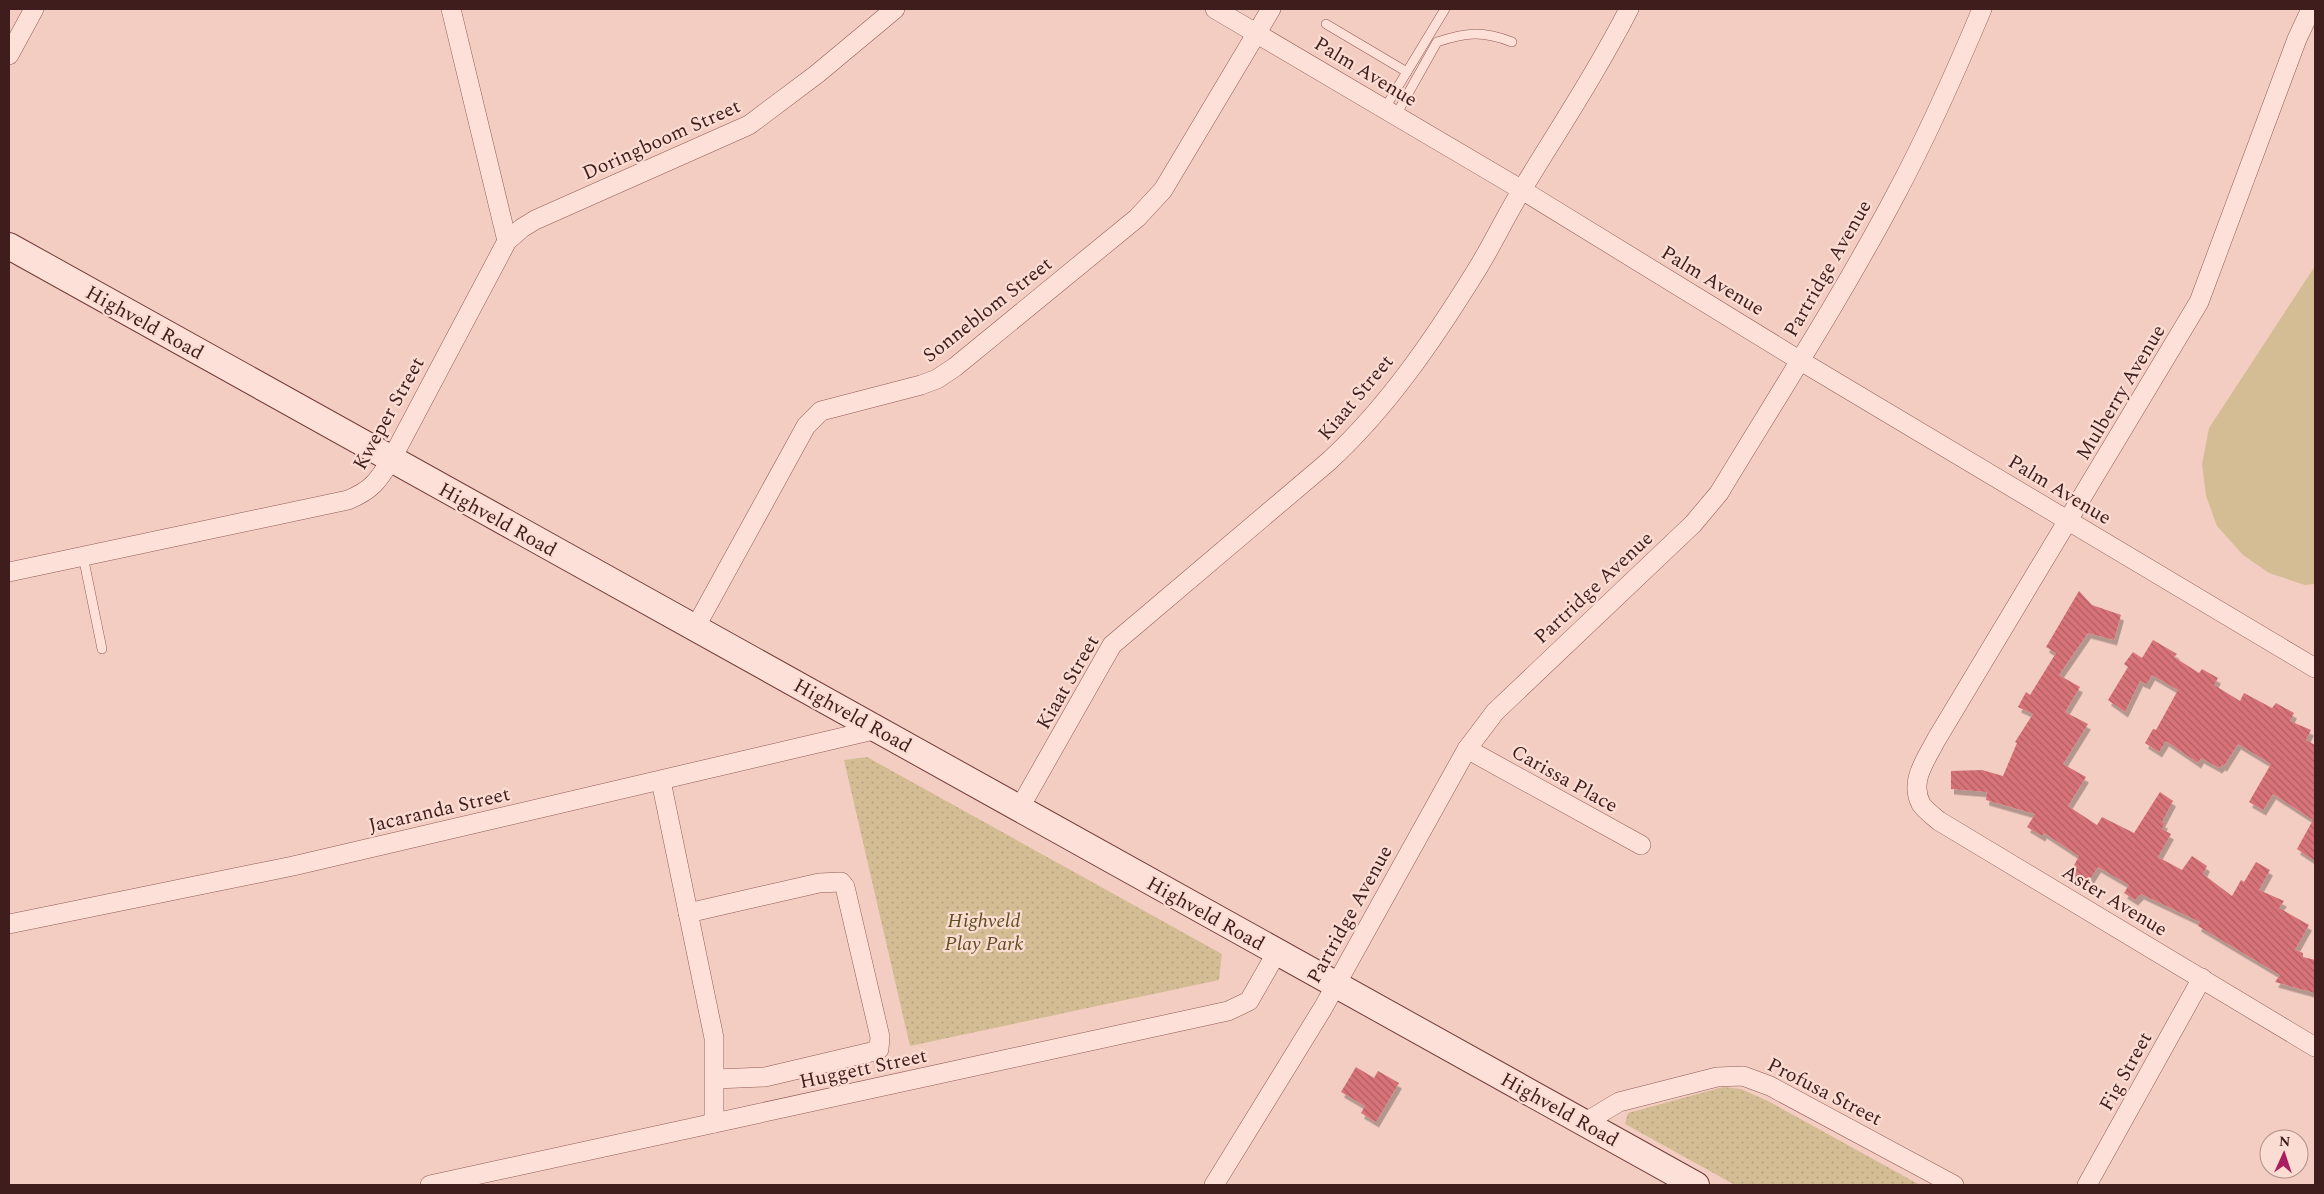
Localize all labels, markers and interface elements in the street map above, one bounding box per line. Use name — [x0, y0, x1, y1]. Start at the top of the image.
street label: Palm Avenue — [1308, 29, 1423, 115]
street label: Doringboom Street — [577, 92, 745, 188]
street label: Partridge Avenue — [1776, 194, 1879, 343]
street label: Palm Avenue — [1655, 238, 1770, 324]
street label: Sonneblom Street — [916, 250, 1059, 370]
street label: Highveld Road — [80, 278, 209, 368]
street label: Mulberry Avenue — [2068, 319, 2173, 466]
street label: Kiaat Street — [1311, 348, 1401, 447]
street label: Kweper Street — [345, 351, 432, 476]
street label: Palm Avenue — [2002, 447, 2117, 533]
street label: Highveld Road — [433, 475, 562, 565]
street label: Partridge Avenue — [1527, 524, 1660, 651]
street label: Kiaat Street — [1029, 630, 1107, 735]
street label: Highveld Road — [788, 671, 917, 761]
street label: Carissa Place — [1506, 737, 1623, 821]
street label: Jacaranda Street — [366, 779, 513, 841]
street label: Partridge Avenue — [1299, 840, 1400, 989]
street label: Aster Avenue — [2056, 857, 2173, 944]
street label: Highveld Road — [1141, 869, 1270, 959]
park label: Highveld Play Park — [944, 906, 1024, 959]
street label: Fig Street — [2092, 1026, 2160, 1117]
street label: Huggett Street — [797, 1041, 930, 1097]
street label: Profusa Street — [1762, 1050, 1887, 1134]
street label: Highveld Road — [1495, 1065, 1624, 1155]
north arrow — [2259, 1129, 2309, 1179]
text: N — [2278, 1131, 2291, 1152]

